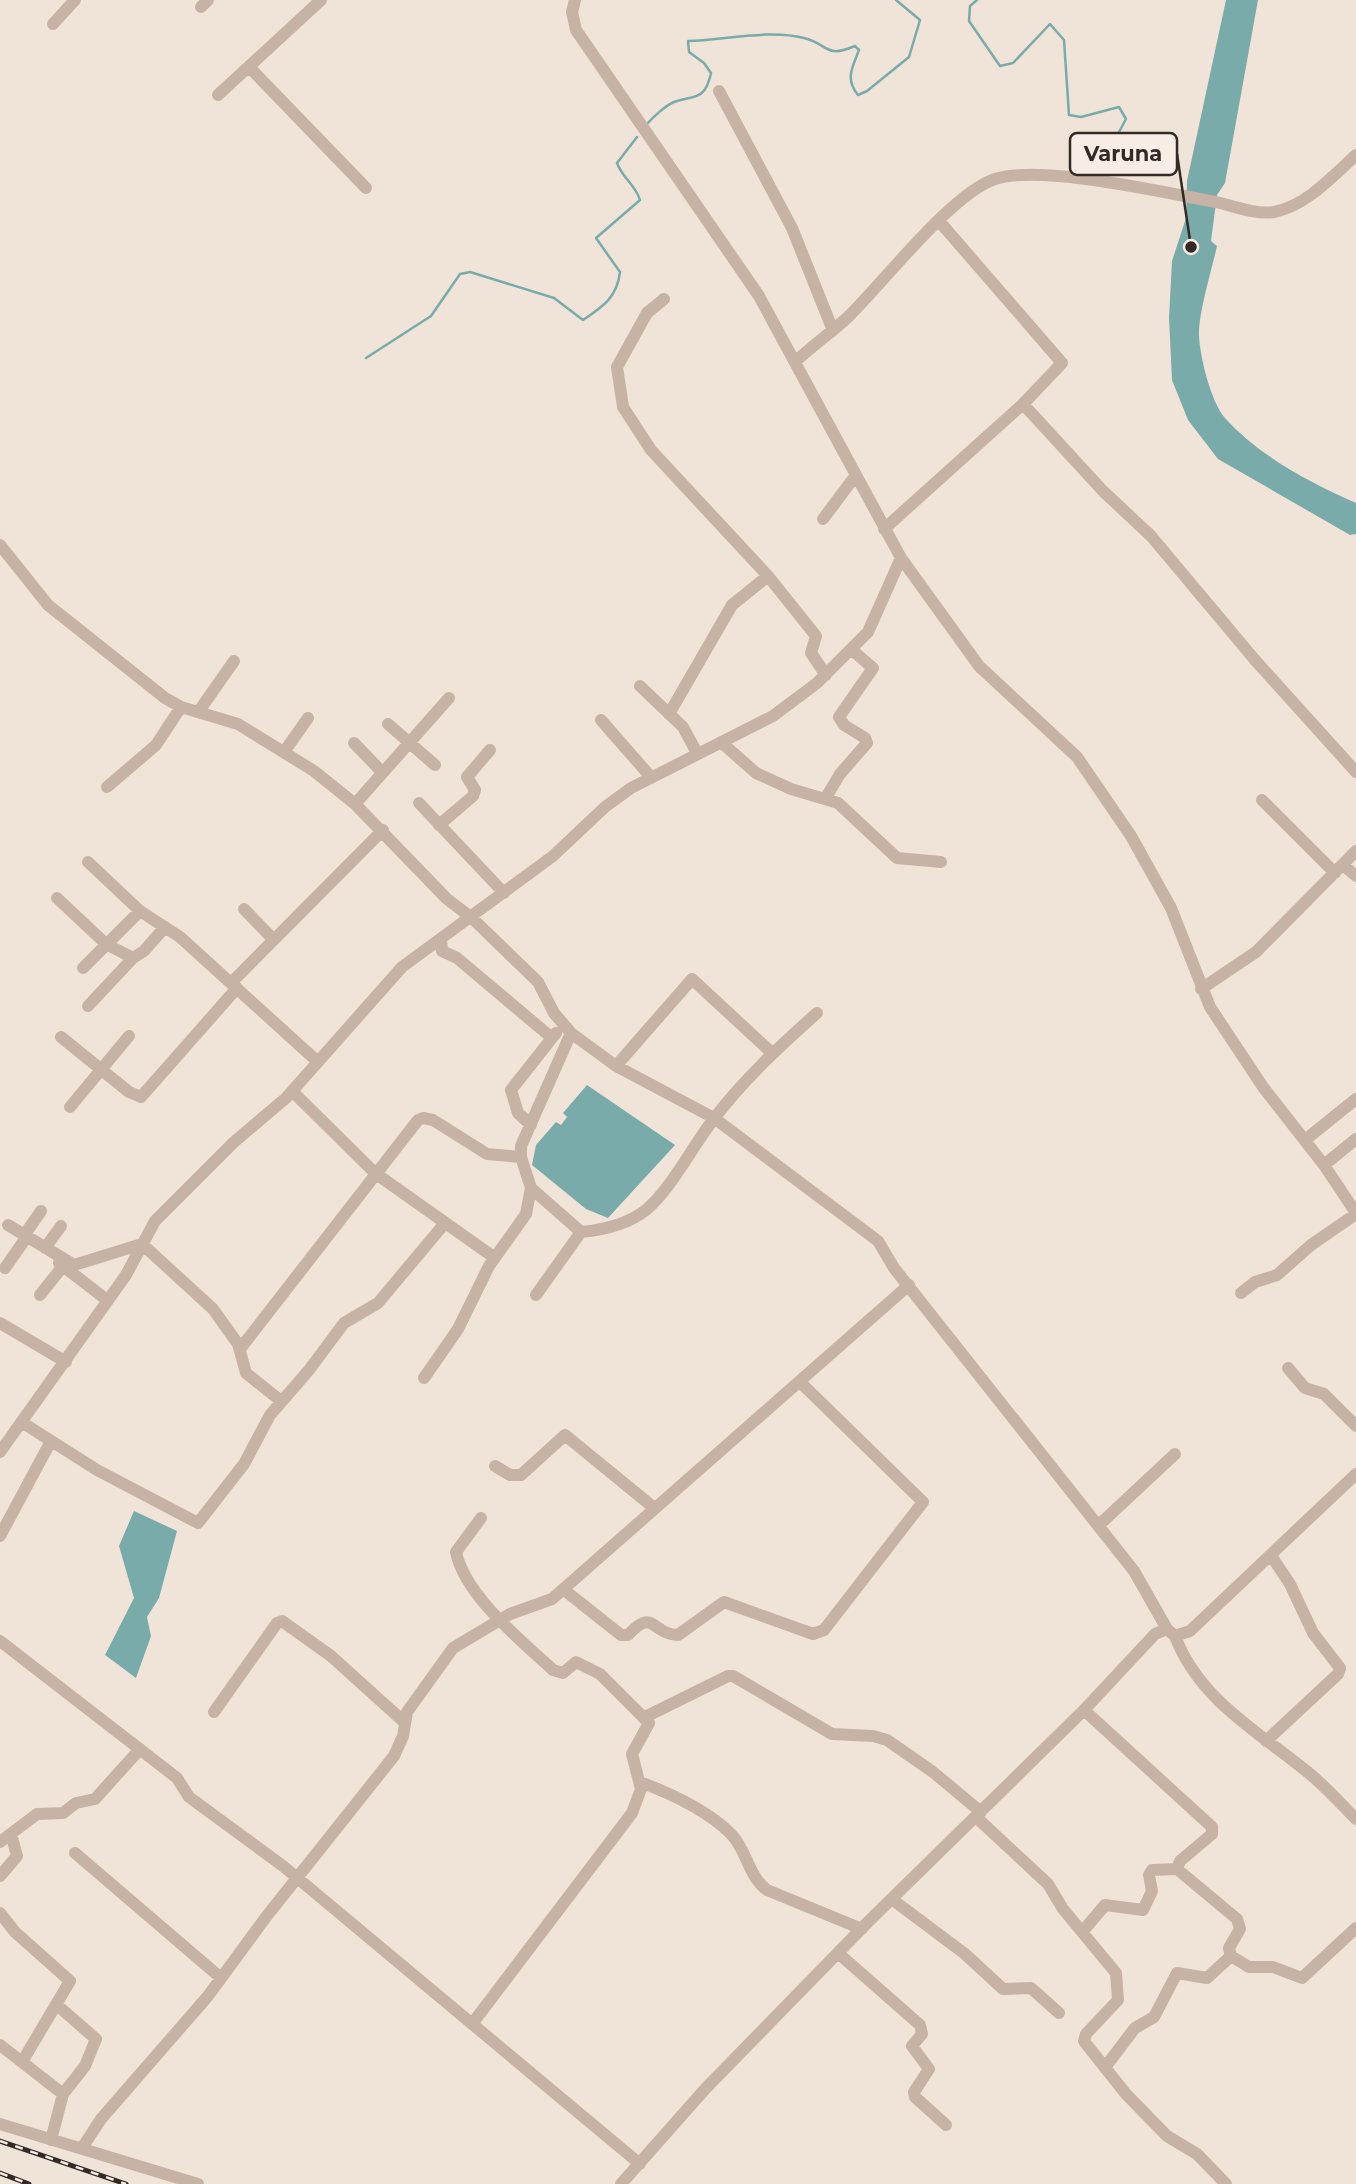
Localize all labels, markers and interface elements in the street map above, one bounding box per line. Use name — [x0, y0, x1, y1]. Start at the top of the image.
callout: Varuna — [1070, 133, 1177, 175]
text: Varuna — [1083, 141, 1162, 166]

